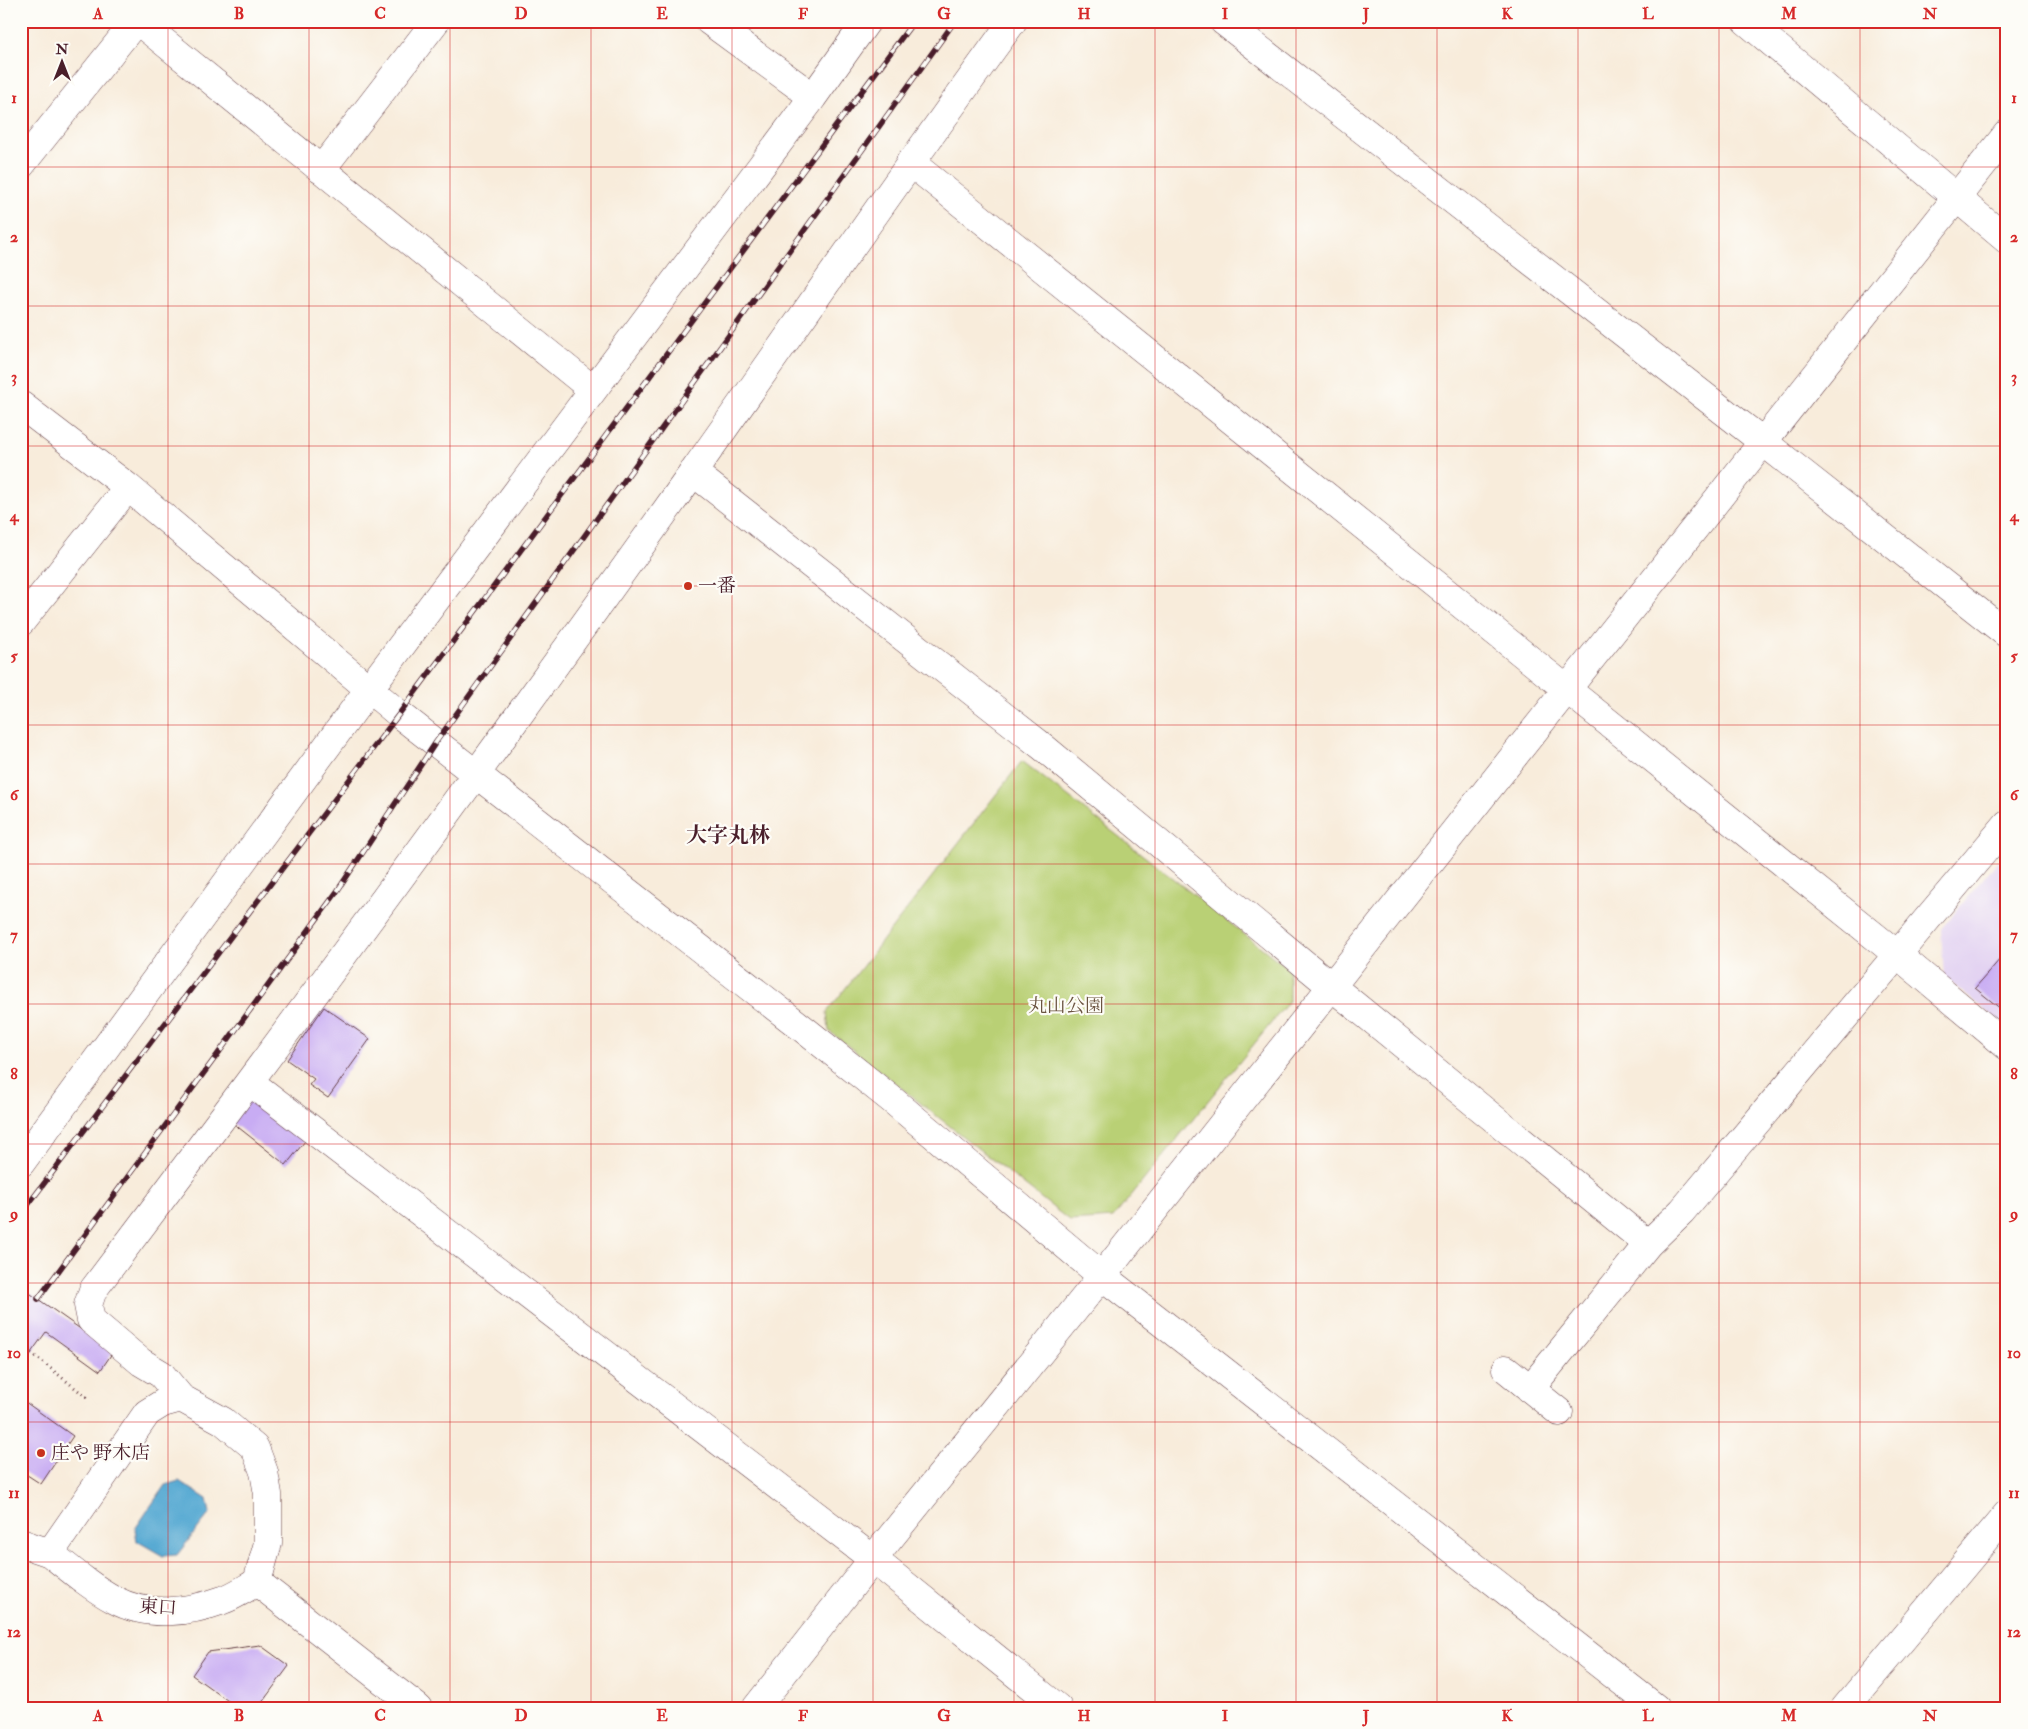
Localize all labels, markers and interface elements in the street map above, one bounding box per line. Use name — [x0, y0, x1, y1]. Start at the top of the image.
text: A — [92, 4, 104, 24]
text: B — [234, 4, 244, 24]
text: C — [374, 4, 386, 24]
text: D — [514, 4, 528, 24]
text: E — [656, 4, 668, 24]
text: F — [798, 4, 808, 24]
text: G — [937, 4, 951, 24]
text: H — [1077, 4, 1091, 24]
text: I — [1222, 4, 1229, 24]
text: J — [1362, 4, 1370, 25]
text: K — [1501, 4, 1513, 24]
text: L — [1642, 4, 1654, 24]
text: M — [1780, 4, 1797, 24]
text: N — [1922, 4, 1938, 24]
north arrow — [38, 38, 88, 88]
text: N — [55, 41, 69, 58]
text: 1 — [11, 88, 17, 108]
text: 1 — [2011, 88, 2017, 108]
text: 2 — [10, 227, 18, 247]
text: 2 — [2010, 227, 2018, 247]
text: 3 — [11, 367, 17, 387]
text: 3 — [2011, 367, 2017, 387]
text: 4 — [9, 506, 20, 526]
text: 4 — [2009, 506, 2020, 526]
place label: 一番 — [698, 574, 736, 598]
marker: 一番 — [682, 580, 694, 592]
text: 5 — [10, 646, 18, 666]
text: 5 — [2010, 646, 2018, 666]
text: 6 — [10, 785, 20, 805]
text: 6 — [2010, 785, 2020, 805]
district label: 大字丸林 — [686, 822, 770, 849]
text: 7 — [10, 925, 18, 945]
text: 7 — [2010, 925, 2018, 945]
park label: 丸山公園 — [1028, 994, 1104, 1018]
text: 8 — [10, 1064, 18, 1084]
text: 8 — [2010, 1064, 2018, 1084]
text: 9 — [8, 1204, 18, 1224]
text: 9 — [2008, 1204, 2018, 1224]
text: 10 — [7, 1343, 21, 1363]
text: 10 — [2007, 1343, 2021, 1363]
place label: 庄や 野木店 — [51, 1441, 150, 1465]
marker: 庄や 野木店 — [35, 1447, 47, 1459]
text: 11 — [8, 1483, 20, 1503]
text: 11 — [2008, 1483, 2020, 1503]
street label: 東口 — [138, 1594, 178, 1620]
text: 12 — [7, 1622, 21, 1642]
text: 12 — [2007, 1622, 2021, 1642]
text: A — [92, 1706, 104, 1726]
text: B — [234, 1706, 244, 1726]
text: C — [374, 1706, 386, 1726]
text: D — [514, 1706, 528, 1726]
text: E — [656, 1706, 668, 1726]
text: F — [798, 1706, 808, 1726]
text: G — [937, 1706, 951, 1726]
text: H — [1077, 1706, 1091, 1726]
text: I — [1222, 1706, 1229, 1726]
text: J — [1362, 1706, 1370, 1727]
text: K — [1501, 1706, 1513, 1726]
text: L — [1642, 1706, 1654, 1726]
text: M — [1780, 1706, 1797, 1726]
text: N — [1922, 1706, 1938, 1726]

